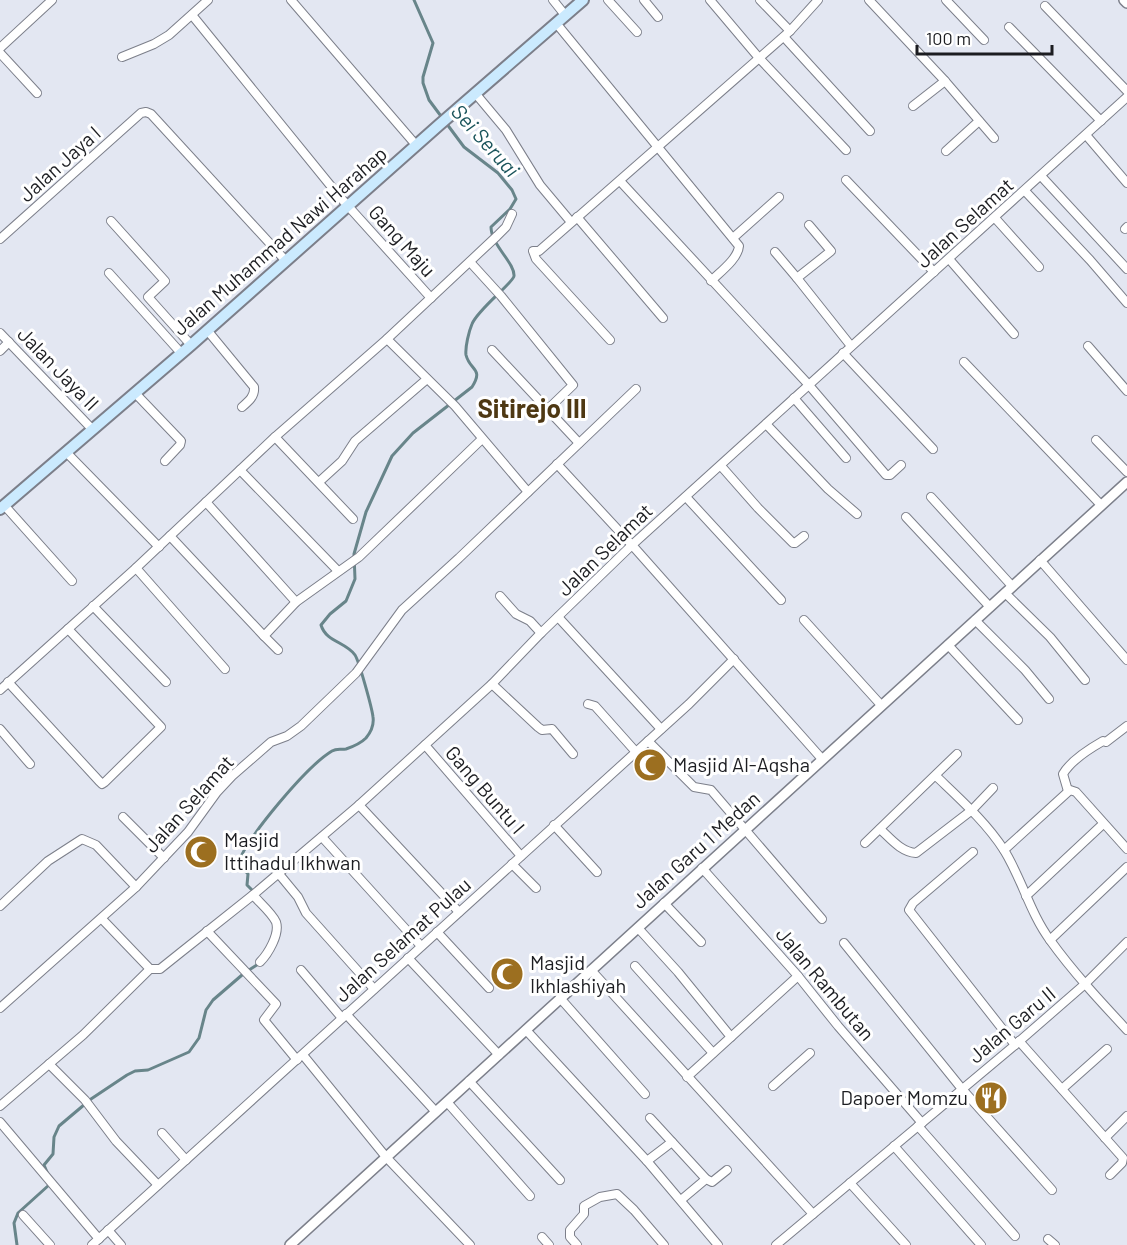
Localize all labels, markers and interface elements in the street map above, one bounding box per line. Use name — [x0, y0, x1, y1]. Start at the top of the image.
scale bar — [917, 18, 1052, 56]
text: 100 m — [926, 27, 971, 49]
water label: Sei Seruai — [447, 98, 526, 182]
street label: Jalan Jaya I — [14, 120, 105, 206]
street label: Jalan Muhammad Nawi Harahap — [167, 141, 391, 340]
street label: Jalan Selamat — [911, 172, 1018, 272]
street label: Gang Maju — [364, 200, 441, 281]
street label: Jalan Jaya II — [13, 322, 104, 415]
district label: Sitirejo III — [477, 392, 587, 423]
street label: Jalan Selamat — [552, 498, 657, 600]
street label: Gang Buntu I — [441, 740, 530, 838]
mosque icon: Masjid Al-Aqsha — [632, 747, 668, 783]
street label: Jalan Selamat — [138, 750, 238, 857]
place label: Masjid Al-Aqsha — [673, 752, 810, 776]
street label: Jalan Garu 1 Medan — [627, 786, 764, 913]
place label: Masjid Ittihadul Ikhwan — [224, 827, 361, 874]
mosque icon: Masjid Ittihadul Ikhwan — [183, 834, 219, 870]
street label: Jalan Selamat Pulau — [329, 872, 475, 1007]
street label: Jalan Rambutan — [771, 922, 880, 1045]
place label: Masjid Ikhlashiyah — [530, 950, 626, 997]
mosque icon: Masjid Ikhlashiyah — [489, 956, 525, 992]
street label: Jalan Garu II — [963, 981, 1060, 1068]
restaurant icon: Dapoer Momzu — [973, 1080, 1009, 1116]
place label: Dapoer Momzu — [840, 1085, 968, 1109]

